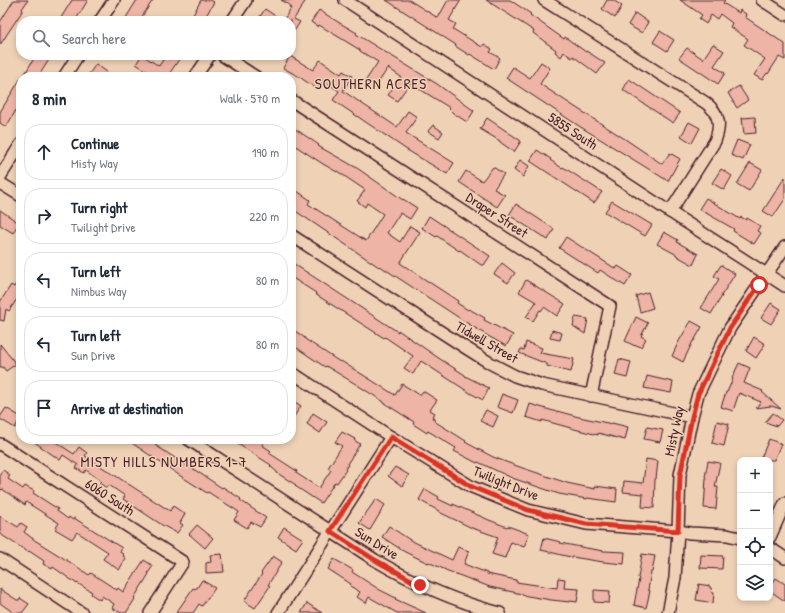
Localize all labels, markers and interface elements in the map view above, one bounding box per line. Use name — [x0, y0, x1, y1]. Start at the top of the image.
search box — [16, 16, 296, 60]
icon: search — [30, 27, 52, 49]
text: Search here — [62, 28, 126, 49]
district label: SOUTHERN ACRES — [315, 73, 427, 94]
text: 8 min — [32, 87, 66, 110]
text: Walk · 570 m — [220, 89, 280, 107]
street label: 5855 South — [545, 108, 602, 154]
text: Continue — [71, 133, 119, 154]
icon: ahead — [33, 141, 55, 163]
text: 190 m — [252, 143, 279, 161]
text: Misty Way — [71, 154, 118, 172]
street label: Draper Street — [462, 187, 532, 243]
text: Turn right — [71, 197, 127, 218]
icon: right — [33, 205, 55, 227]
text: 220 m — [249, 207, 279, 225]
text: Twilight Drive — [71, 218, 136, 236]
text: Turn left — [71, 261, 121, 282]
icon: left — [33, 269, 55, 291]
text: 80 m — [256, 271, 279, 289]
route start — [750, 276, 768, 294]
text: Nimbus Way — [71, 282, 127, 300]
street label: Tidwell Street — [453, 316, 522, 367]
text: Turn left — [71, 325, 121, 346]
icon: left — [33, 333, 55, 355]
text: 80 m — [256, 335, 279, 353]
text: Sun Drive — [71, 346, 116, 364]
icon: arrive — [33, 397, 55, 419]
text: Arrive at destination — [71, 398, 183, 419]
street label: Misty Way — [659, 404, 689, 458]
district label: MISTY HILLS NUMBERS 1-7 — [81, 451, 247, 472]
map controls — [737, 457, 773, 601]
button: + — [737, 457, 773, 493]
street label: Twilight Drive — [470, 461, 542, 505]
street label: 6060 South — [82, 474, 139, 520]
button: − — [737, 493, 773, 529]
street label: Sun Drive — [352, 522, 403, 564]
button: locate — [737, 529, 773, 565]
button: layers — [737, 565, 773, 601]
route end — [411, 576, 429, 594]

